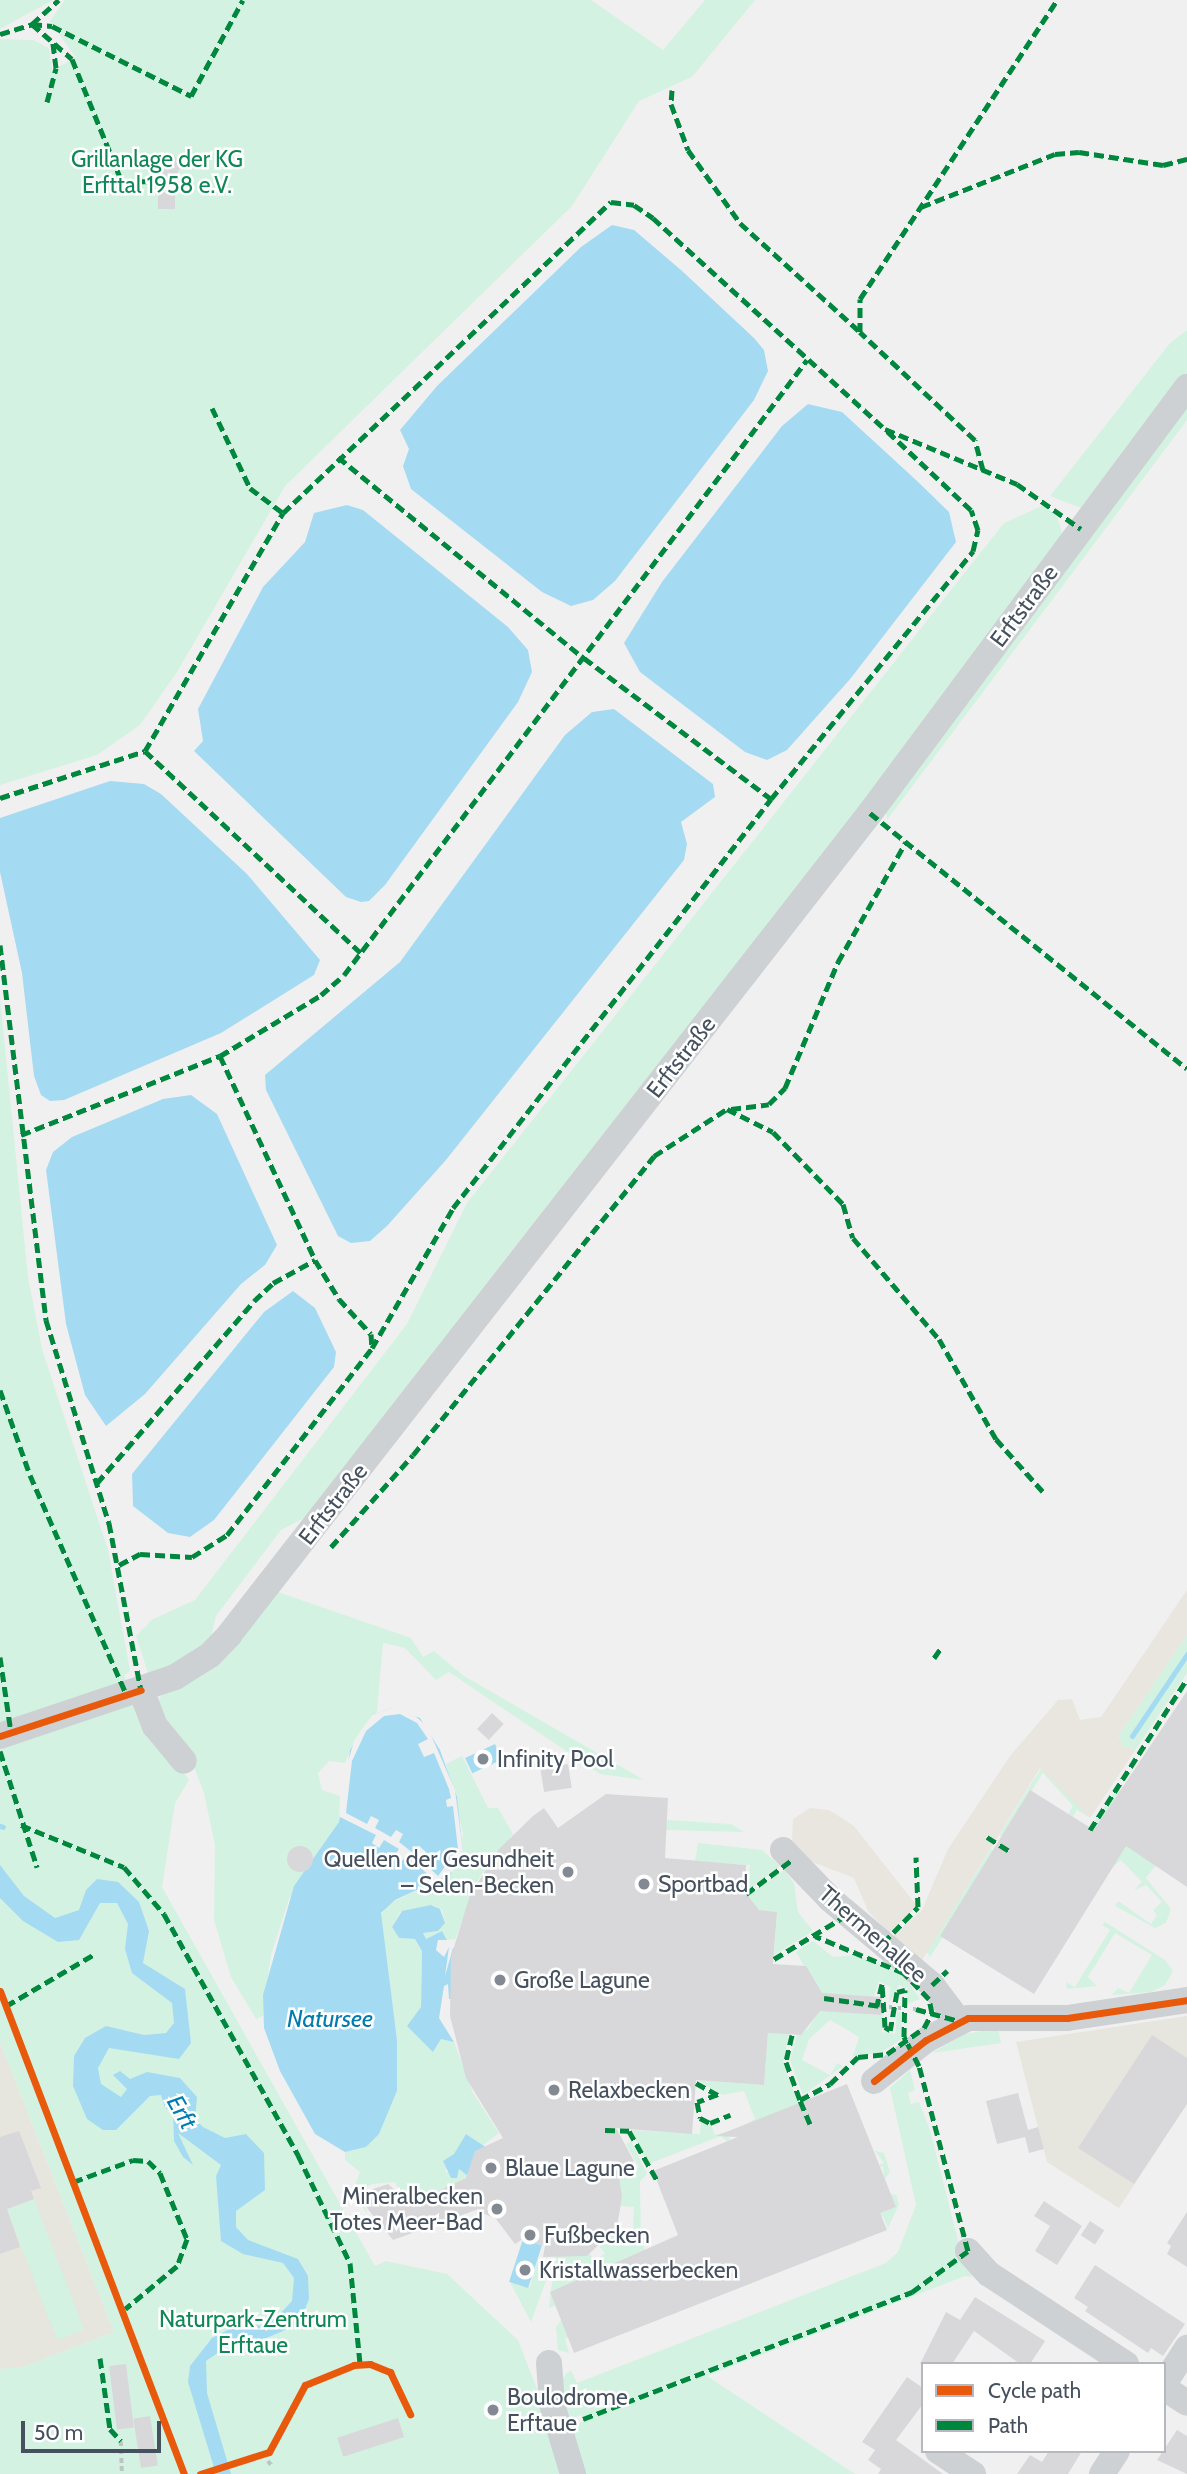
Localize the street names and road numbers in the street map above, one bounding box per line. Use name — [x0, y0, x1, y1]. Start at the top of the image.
street label: Erftstraße — [984, 560, 1064, 652]
street label: Erftstraße — [641, 1011, 721, 1103]
street label: Erftstraße — [293, 1458, 373, 1550]
street label: Thermenallee — [813, 1880, 933, 1988]

